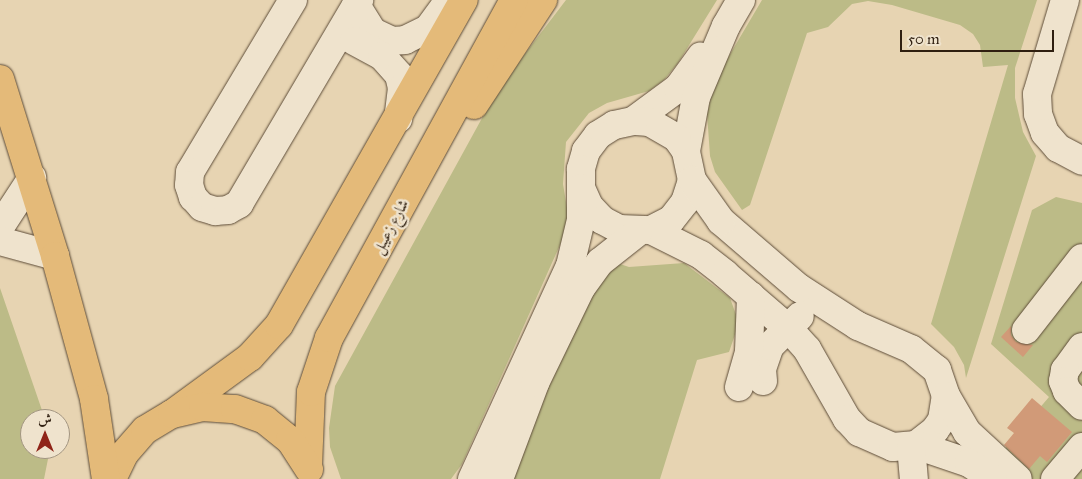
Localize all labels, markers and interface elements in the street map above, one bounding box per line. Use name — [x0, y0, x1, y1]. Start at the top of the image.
scale bar — [902, 20, 1056, 52]
text: 50 m — [908, 30, 940, 48]
street label: شارع زعيبل — [369, 197, 413, 257]
north arrow — [20, 409, 70, 459]
text: ش — [38, 411, 52, 428]

